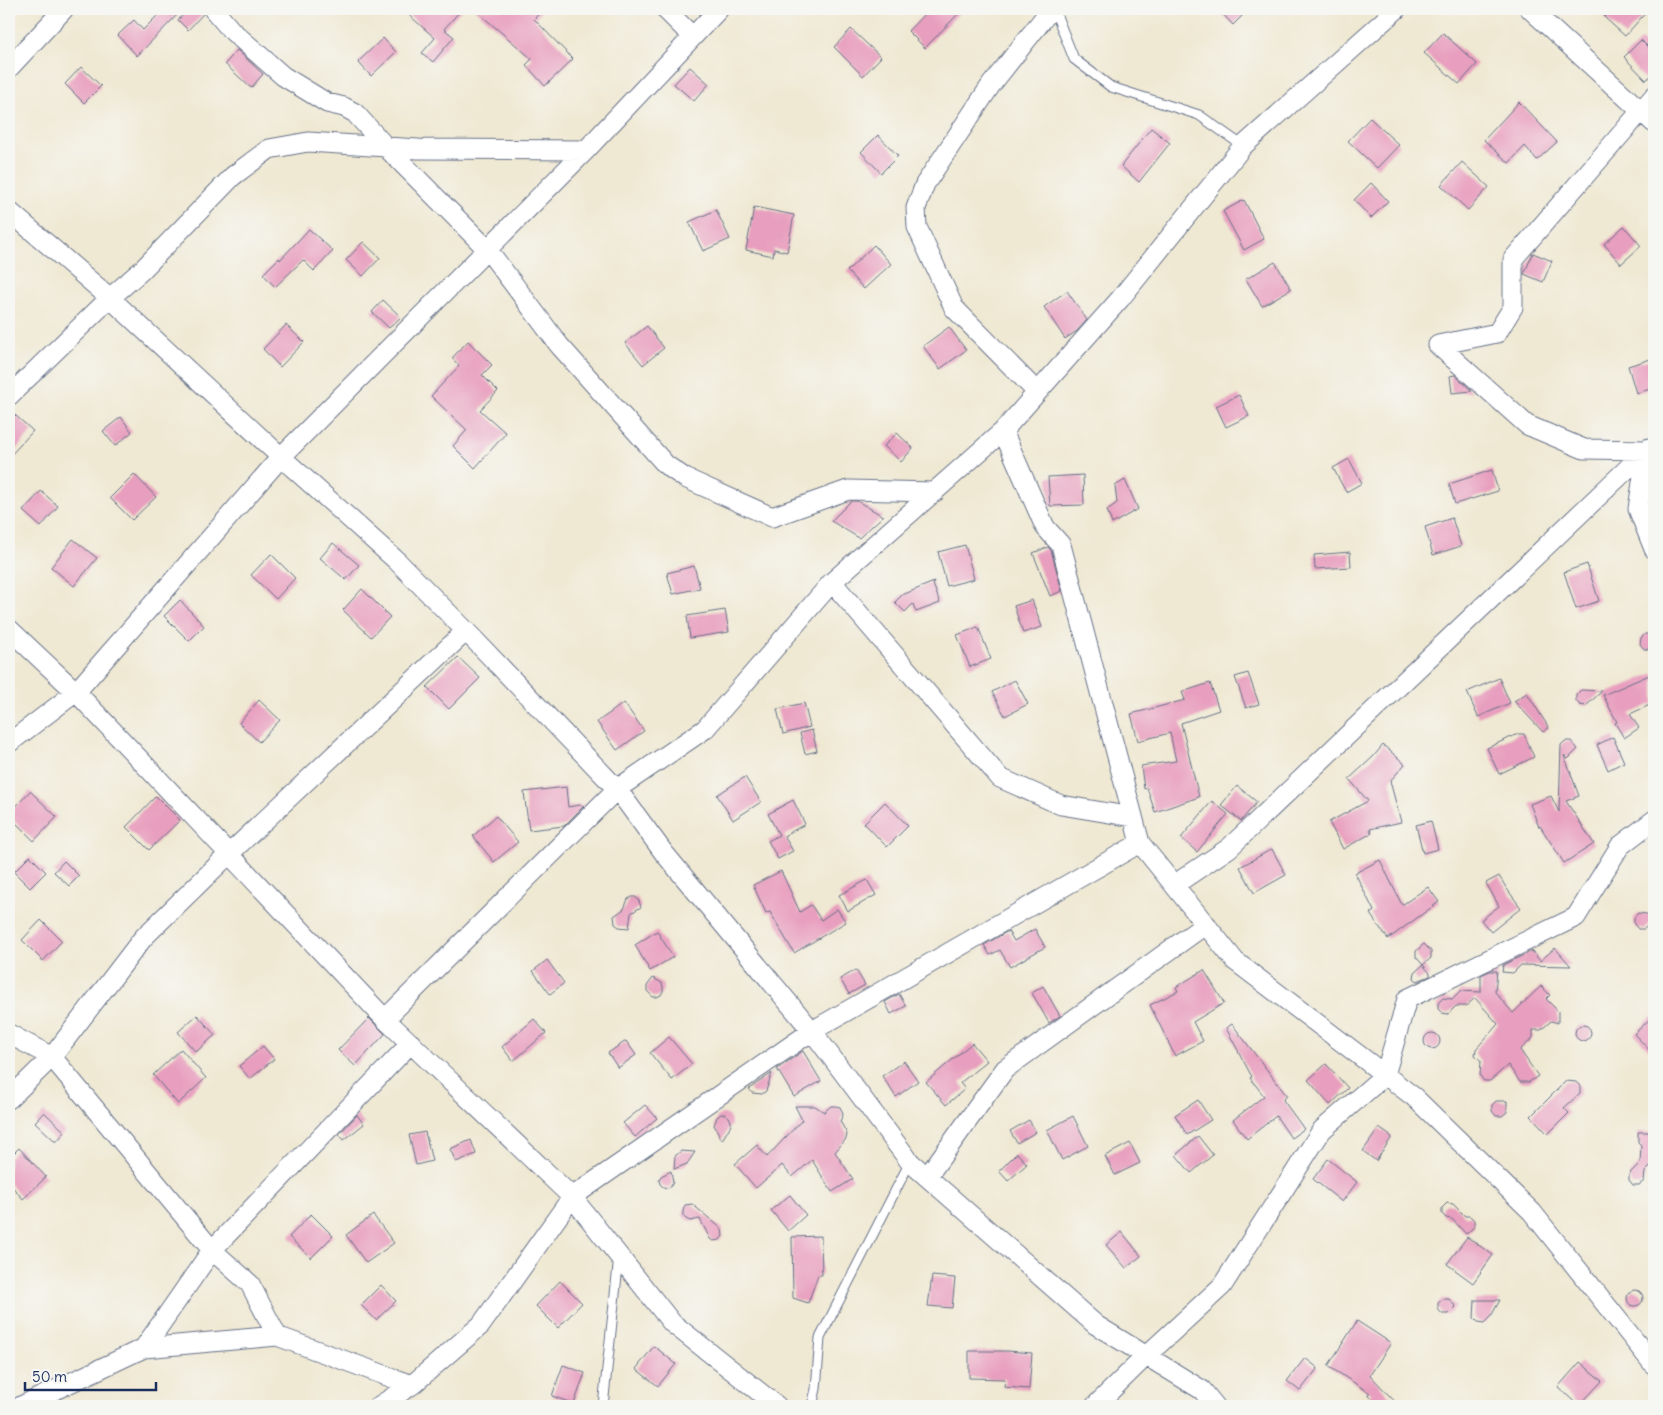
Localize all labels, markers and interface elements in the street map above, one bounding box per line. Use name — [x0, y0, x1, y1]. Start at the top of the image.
scale bar — [25, 1360, 156, 1392]
text: 50 m — [32, 1367, 67, 1386]

